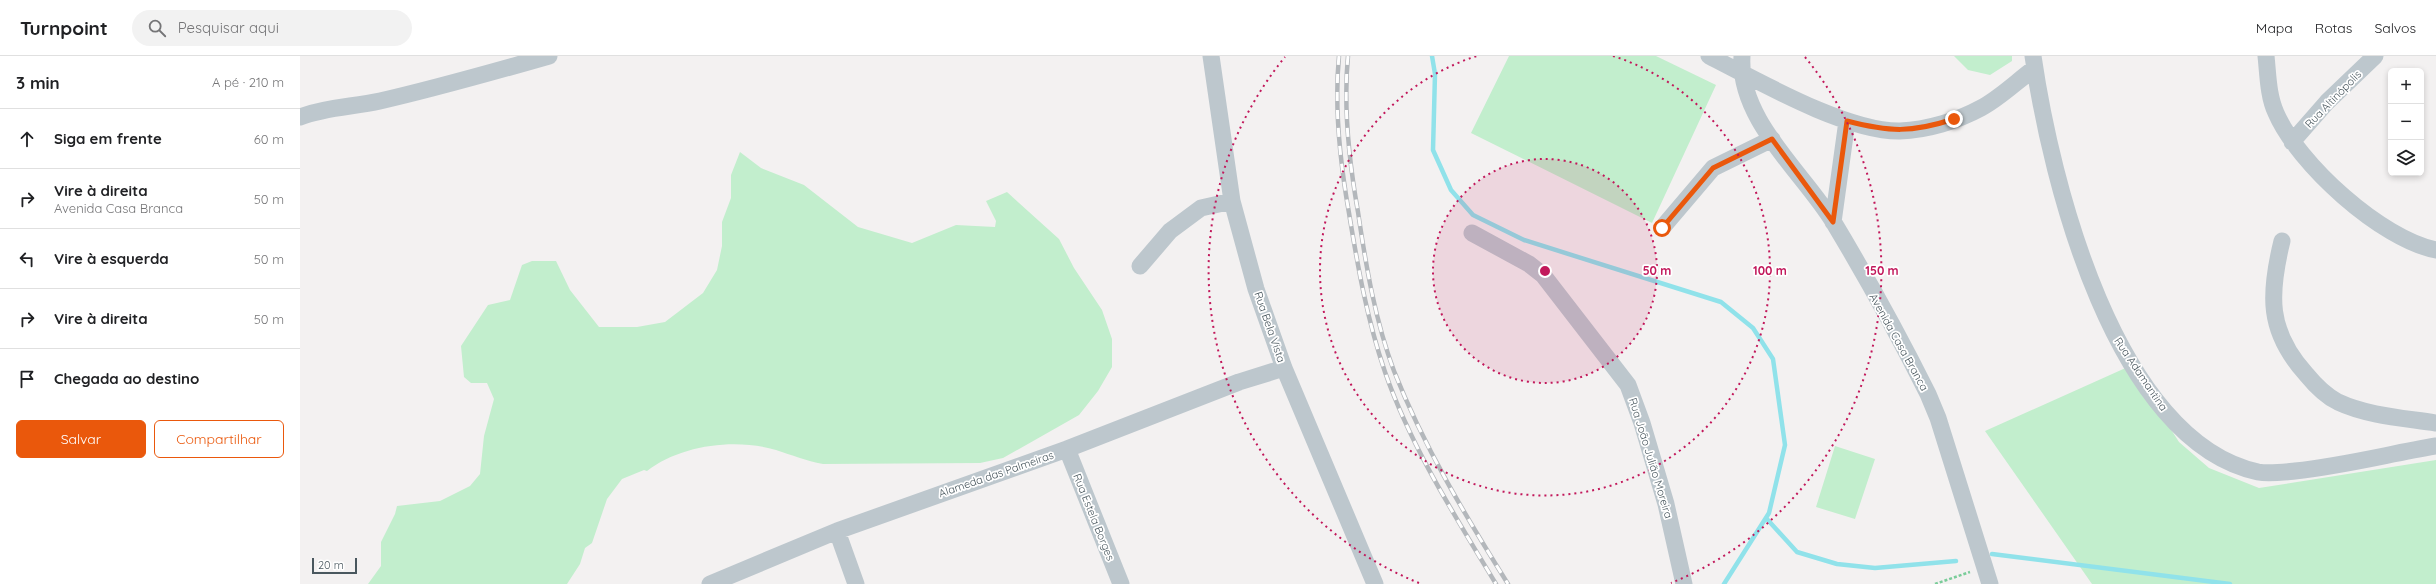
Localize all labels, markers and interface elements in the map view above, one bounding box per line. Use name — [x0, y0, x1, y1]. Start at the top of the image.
search box — [132, 10, 412, 46]
text: Turnpoint — [20, 16, 108, 40]
icon: search — [146, 17, 168, 39]
text: Pesquisar aqui — [178, 18, 279, 37]
text: Mapa — [2256, 19, 2293, 37]
text: Rotas — [2315, 19, 2352, 37]
text: Salvos — [2374, 19, 2416, 37]
street label: Rua Altinópolis — [2302, 67, 2364, 131]
map controls — [2388, 68, 2424, 176]
button: + — [2388, 68, 2424, 104]
text: 3 min — [16, 72, 60, 93]
text: A pé · 210 m — [212, 74, 284, 90]
button: − — [2388, 104, 2424, 140]
route end — [1945, 110, 1963, 128]
icon: ahead — [16, 128, 38, 150]
text: Siga em frente — [54, 129, 162, 148]
text: 60 m — [254, 131, 284, 147]
button: layers — [2388, 140, 2424, 176]
text: Vire à direita — [54, 181, 148, 200]
icon: right — [16, 188, 38, 210]
text: 50 m — [254, 191, 284, 207]
text: Avenida Casa Branca — [54, 200, 183, 216]
route start — [1653, 219, 1671, 237]
icon: left — [16, 248, 38, 270]
text: Vire à esquerda — [54, 249, 169, 268]
text: 50 m — [254, 251, 284, 267]
text: 50 m — [1643, 263, 1671, 278]
text: 100 m — [1753, 263, 1787, 278]
text: 150 m — [1865, 263, 1899, 278]
centre of rings — [1538, 264, 1552, 278]
street label: Rua Bela Vista — [1251, 290, 1289, 364]
street label: Avenida Casa Branca — [1866, 291, 1932, 393]
icon: right — [16, 308, 38, 330]
text: Vire à direita — [54, 309, 148, 328]
text: 50 m — [254, 311, 284, 327]
street label: Rua Adamantina — [2111, 335, 2171, 413]
icon: arrive — [16, 368, 38, 390]
text: Chegada ao destino — [54, 369, 199, 388]
street label: Rua João Julião Moreira — [1626, 396, 1676, 520]
button: Salvar — [16, 420, 146, 458]
button: Compartilhar — [154, 420, 284, 458]
street label: Alameda das Palmeiras — [937, 448, 1055, 500]
street label: Rua Estela Borges — [1070, 471, 1118, 563]
scale bar — [312, 556, 357, 575]
text: 20 m — [318, 558, 344, 572]

